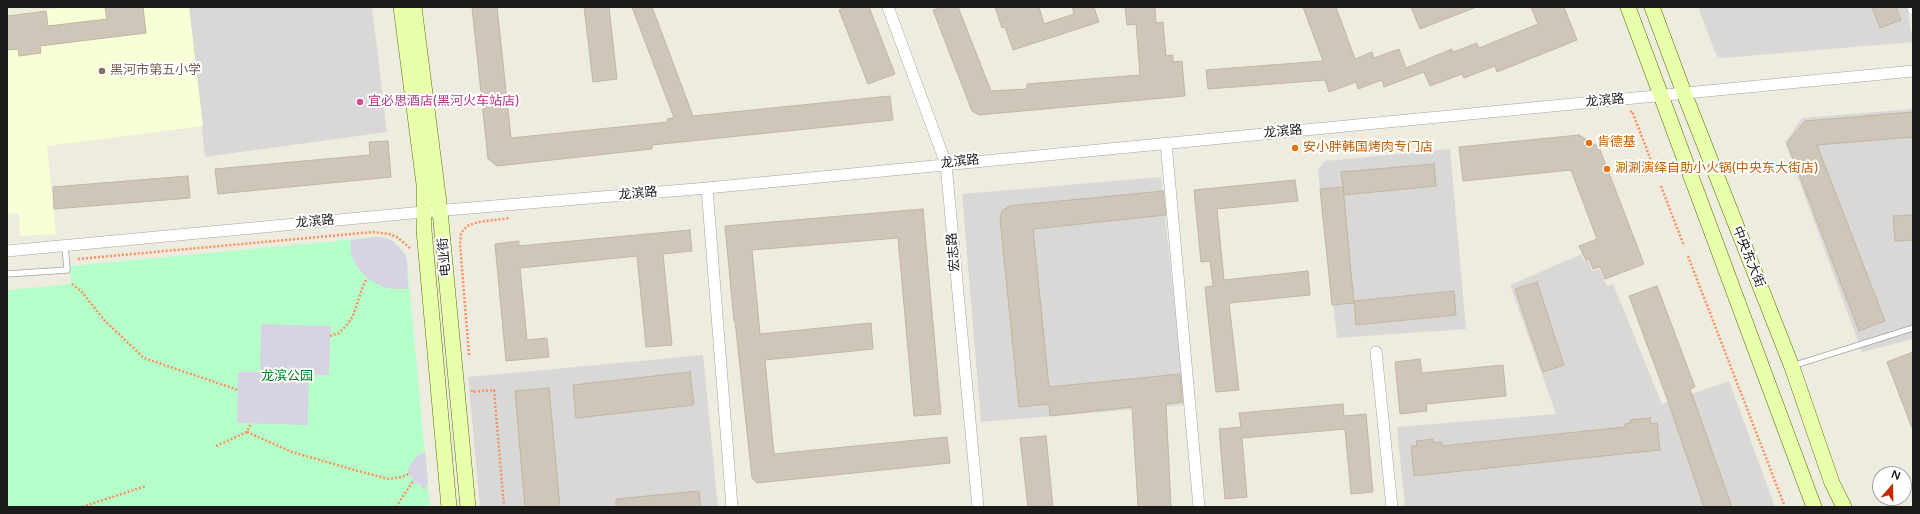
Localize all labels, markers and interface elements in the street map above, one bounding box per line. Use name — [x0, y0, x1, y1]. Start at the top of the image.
place label: 黑河市第五小学 — [110, 63, 201, 79]
marker: 黑河市第五小学 — [97, 66, 107, 76]
street label: 龙滨路 — [1585, 92, 1625, 110]
place label: 宜必思酒店(黑河火车站店) — [368, 94, 519, 110]
marker: 宜必思酒店(黑河火车站店) — [355, 97, 365, 107]
street label: 龙滨路 — [1263, 123, 1303, 141]
place label: 肯德基 — [1597, 135, 1636, 151]
marker: 肯德基 — [1584, 138, 1594, 148]
place label: 安小胖韩国烤肉专门店 — [1303, 140, 1433, 156]
marker: 安小胖韩国烤肉专门店 — [1290, 143, 1300, 153]
street label: 龙滨路 — [940, 152, 980, 172]
place label: 涮涮演绎自助小火锅(中央东大街店) — [1615, 161, 1818, 177]
marker: 涮涮演绎自助小火锅(中央东大街店) — [1602, 164, 1612, 174]
street label: 龙滨路 — [618, 185, 658, 203]
street label: 龙滨路 — [295, 213, 335, 231]
street label: 中央东大街 — [1729, 224, 1767, 290]
street label: 宏志路 — [945, 232, 963, 272]
street label: 电业街 — [436, 237, 454, 277]
park label: 龙滨公园 — [261, 369, 313, 385]
north arrow — [1872, 466, 1912, 506]
text: N — [1890, 468, 1902, 483]

